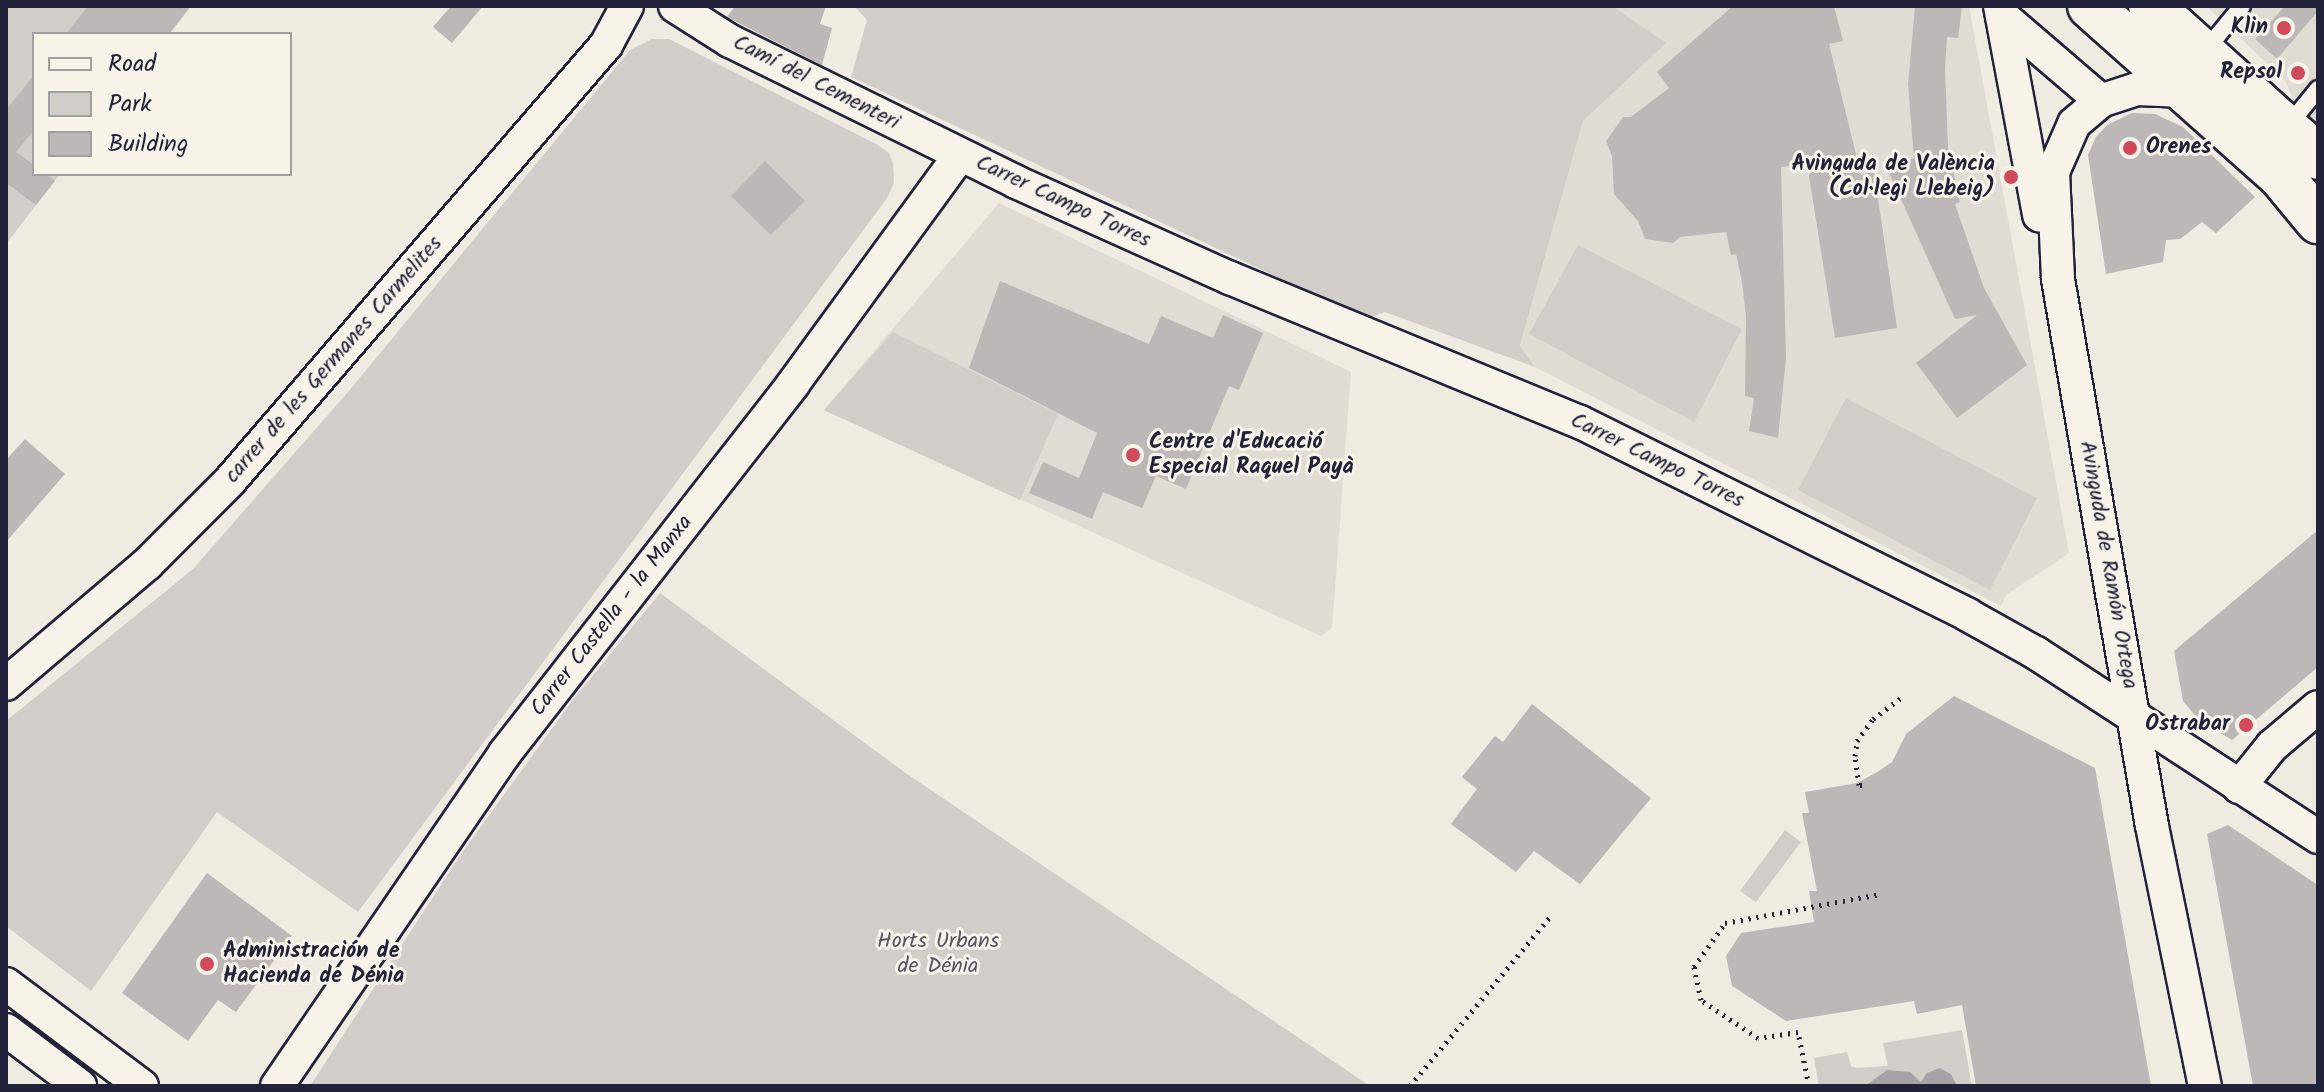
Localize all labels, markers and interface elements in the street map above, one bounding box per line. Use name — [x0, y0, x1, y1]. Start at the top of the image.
place label: Klin — [2231, 15, 2268, 41]
marker: Klin — [2275, 19, 2293, 37]
street label: Camí del Cementeri — [728, 30, 904, 136]
legend — [32, 32, 292, 176]
text: Road — [108, 45, 156, 84]
place label: Repsol — [2220, 60, 2282, 86]
marker: Repsol — [2289, 64, 2307, 82]
text: Park — [108, 85, 152, 124]
text: Building — [108, 125, 188, 164]
place label: Orenes — [2146, 135, 2212, 161]
marker: Orenes — [2121, 139, 2139, 157]
street label: Carrer Campo Torres — [971, 150, 1155, 254]
place label: Avinguda de València (Col·legi Llebeig) — [1791, 151, 1995, 202]
marker: Avinguda de València (Col·legi Llebeig) — [2002, 168, 2020, 186]
street label: carrer de les Germanes Carmelites — [219, 231, 449, 489]
street label: Carrer Campo Torres — [1566, 408, 1748, 514]
place label: Centre d'Educació Especial Raquel Payà — [1149, 429, 1354, 480]
street label: Avinguda de Ramón Ortega — [2073, 439, 2143, 691]
marker: Centre d'Educació Especial Raquel Payà — [1124, 446, 1142, 464]
street label: Carrer Castella - la Manxa — [525, 510, 699, 722]
place label: Ostrabar — [2145, 712, 2230, 738]
marker: Ostrabar — [2237, 716, 2255, 734]
park label: Horts Urbans de Dénia — [877, 928, 999, 980]
place label: Administración de Hacienda de Dénia — [223, 938, 404, 990]
marker: Administración de Hacienda de Dénia — [198, 955, 216, 973]

